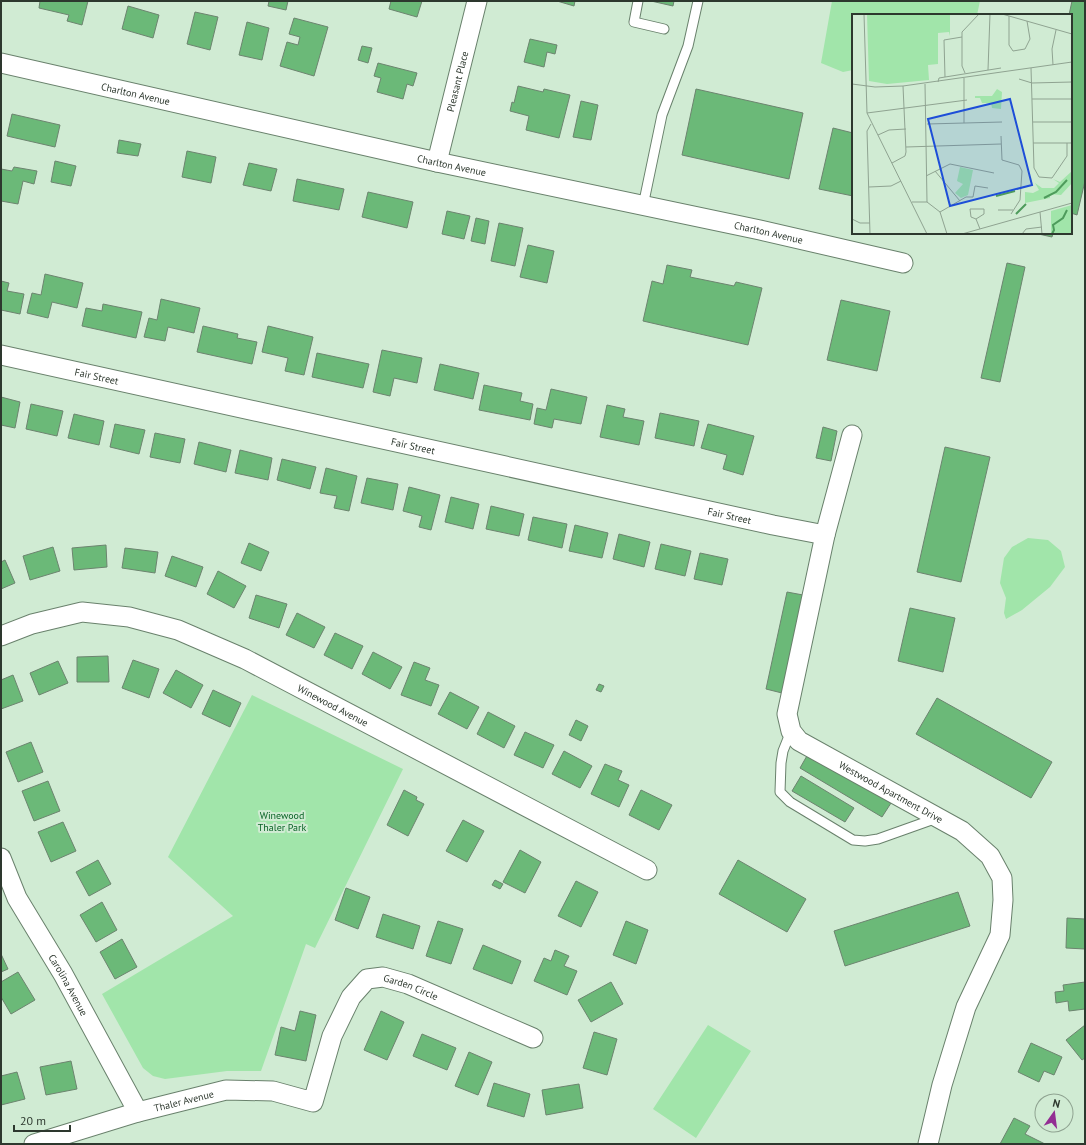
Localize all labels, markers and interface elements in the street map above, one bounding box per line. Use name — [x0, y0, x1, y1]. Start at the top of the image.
inset map — [852, 14, 1072, 234]
street label: Pleasant Place — [443, 50, 471, 113]
street label: Charlton Avenue — [100, 79, 171, 108]
street label: Charlton Avenue — [416, 151, 487, 179]
street label: Charlton Avenue — [733, 218, 804, 246]
street label: Fair Street — [74, 365, 120, 387]
street label: Fair Street — [390, 435, 437, 457]
street label: Fair Street — [706, 504, 753, 527]
street label: Winewood Avenue — [295, 681, 371, 729]
street label: Westwood Apartment Drive — [837, 758, 945, 826]
park label: Winewood Thaler Park — [258, 809, 306, 834]
street label: Carolina Avenue — [46, 951, 91, 1018]
street label: Garden Circle — [382, 971, 440, 1003]
street label: Thaler Avenue — [153, 1087, 215, 1114]
north arrow — [1034, 1093, 1074, 1133]
text: N — [1051, 1096, 1062, 1111]
scale bar — [14, 1107, 70, 1133]
text: 20 m — [20, 1113, 46, 1128]

